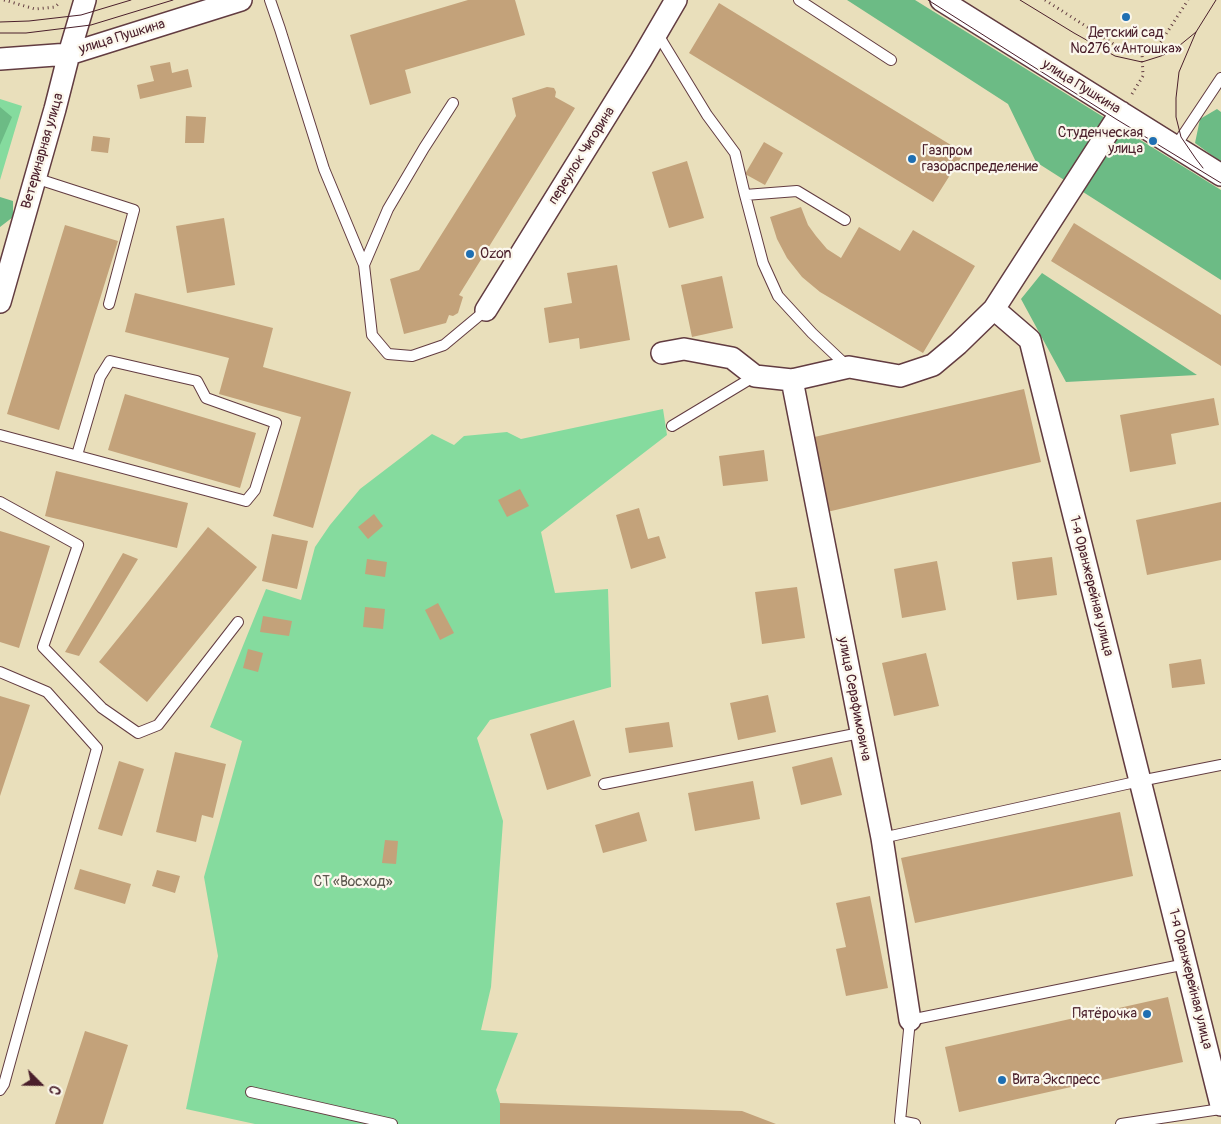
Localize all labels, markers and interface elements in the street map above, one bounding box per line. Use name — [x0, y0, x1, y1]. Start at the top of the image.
marker: Детский сад №276 «Антошка» — [1120, 11, 1132, 23]
street label: улица Пушкина — [77, 16, 167, 58]
place label: Детский сад №276 «Антошка» — [1070, 25, 1182, 58]
street label: улица Пушкина — [1039, 56, 1123, 118]
street label: Ветеринарная улица — [18, 91, 68, 211]
street label: переулок Чигорина — [545, 104, 619, 208]
place label: Студенческая улица — [1058, 125, 1143, 158]
marker: Студенческая улица — [1147, 135, 1159, 147]
place label: Газпром газораспределение — [922, 143, 1038, 176]
marker: Газпром газораспределение — [906, 153, 918, 165]
place label: Ozon — [480, 246, 511, 262]
marker: Ozon — [464, 248, 476, 260]
street label: 1-я Оранжерейная улица — [1065, 514, 1117, 658]
street label: улица Серафимовича — [834, 635, 874, 763]
park label: СТ «Восход» — [314, 874, 392, 890]
street label: 1-я Оранжерейная улица — [1164, 907, 1216, 1051]
place label: Пятёрочка — [1073, 1006, 1137, 1022]
marker: Пятёрочка — [1141, 1008, 1153, 1020]
north arrow — [15, 1059, 65, 1109]
place label: Вита Экспресс — [1012, 1072, 1100, 1088]
marker: Вита Экспресс — [996, 1074, 1008, 1086]
text: С — [45, 1083, 64, 1097]

